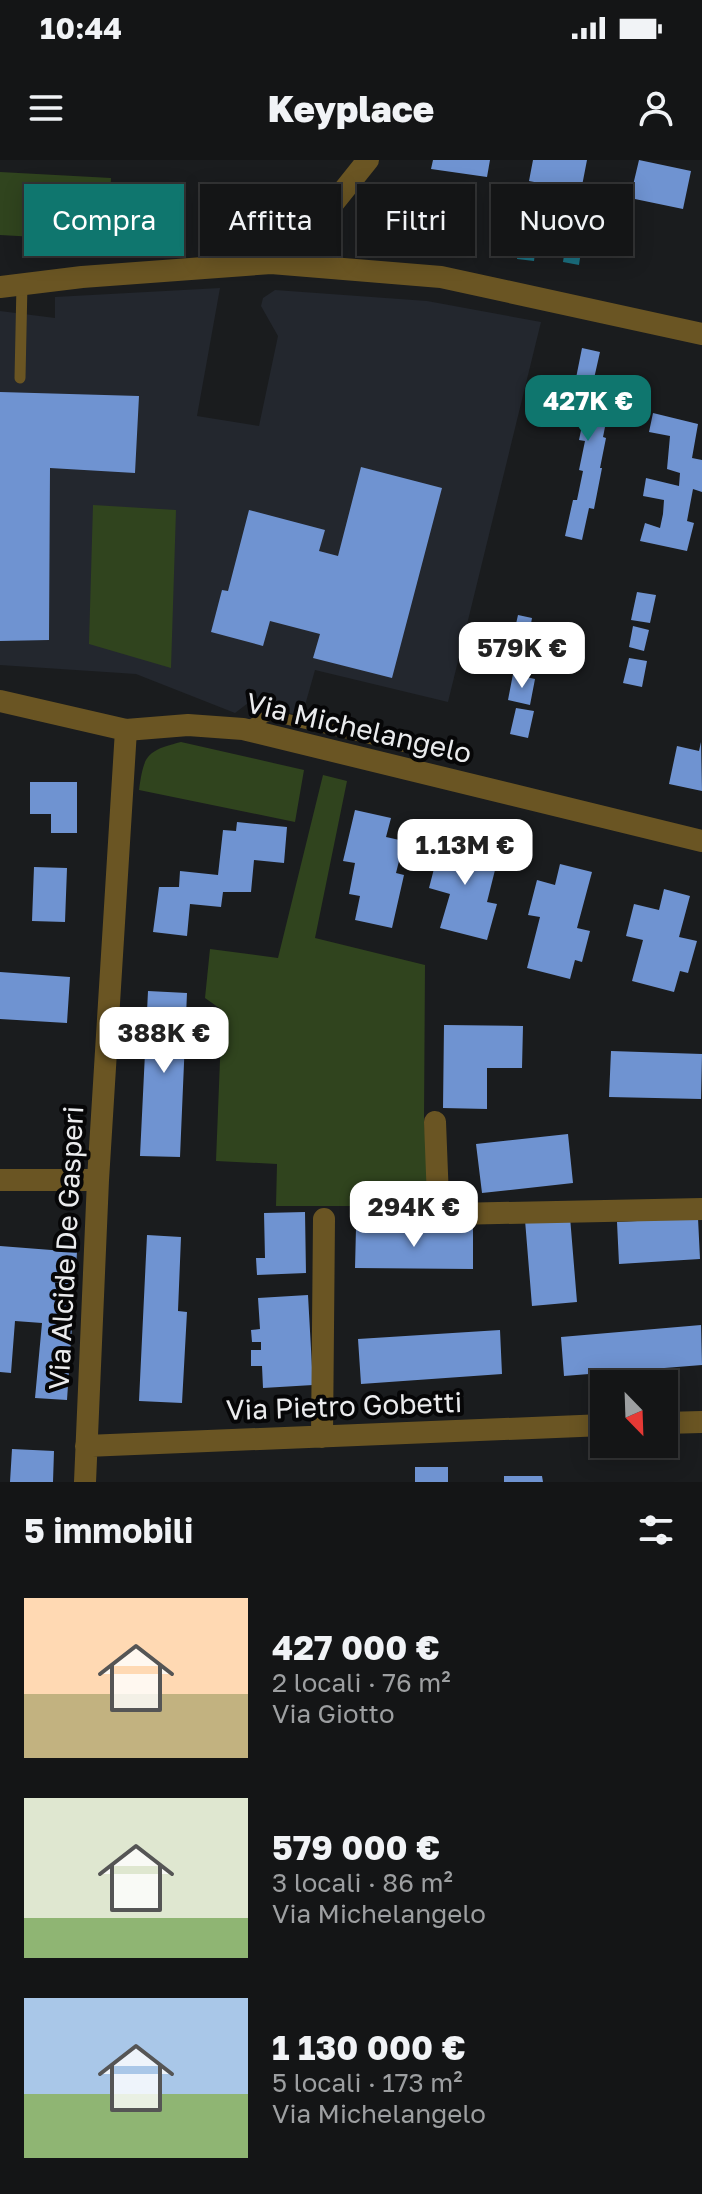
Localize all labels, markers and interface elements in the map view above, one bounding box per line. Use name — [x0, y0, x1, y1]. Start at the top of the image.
text: 10:44 — [40, 10, 122, 46]
icon: menu — [24, 86, 68, 130]
icon: person — [634, 86, 678, 130]
text: Keyplace — [268, 87, 434, 130]
chip: Compra — [24, 184, 184, 256]
chip: Affitta — [200, 184, 341, 256]
chip: Filtri — [357, 184, 475, 256]
chip: Nuovo — [491, 184, 633, 256]
pin: 427K € — [523, 375, 653, 443]
text: 427K € — [543, 385, 633, 416]
pin: 579K € — [457, 622, 587, 690]
text: 579K € — [477, 632, 567, 663]
street label: Via Michelangelo — [243, 686, 475, 769]
pin: 1.13M € — [391, 819, 539, 887]
text: 1.13M € — [416, 829, 514, 860]
pin: 388K € — [99, 1007, 229, 1075]
text: 388K € — [118, 1017, 210, 1048]
street label: Via Alcide De Gasperi — [42, 1105, 89, 1391]
pin: 294K € — [349, 1181, 479, 1249]
text: 294K € — [368, 1191, 460, 1222]
north arrow — [590, 1370, 678, 1458]
map controls — [590, 1370, 678, 1458]
street label: Via Pietro Gobetti — [225, 1385, 463, 1426]
icon: filters — [634, 1508, 678, 1552]
text: 5 immobili — [24, 1510, 193, 1550]
text: 427 000 € — [272, 1627, 440, 1667]
icon: home — [88, 1630, 184, 1726]
text: 2 locali · 76 m² — [272, 1667, 451, 1698]
text: Via Giotto — [272, 1698, 395, 1729]
text: 579 000 € — [272, 1827, 440, 1867]
icon: home — [88, 1830, 184, 1926]
text: 3 locali · 86 m² — [272, 1867, 453, 1898]
text: Via Michelangelo — [272, 1898, 486, 1929]
text: 1 130 000 € — [272, 2027, 466, 2067]
icon: home — [88, 2030, 184, 2126]
text: 5 locali · 173 m² — [272, 2067, 463, 2098]
text: Via Michelangelo — [272, 2098, 486, 2129]

